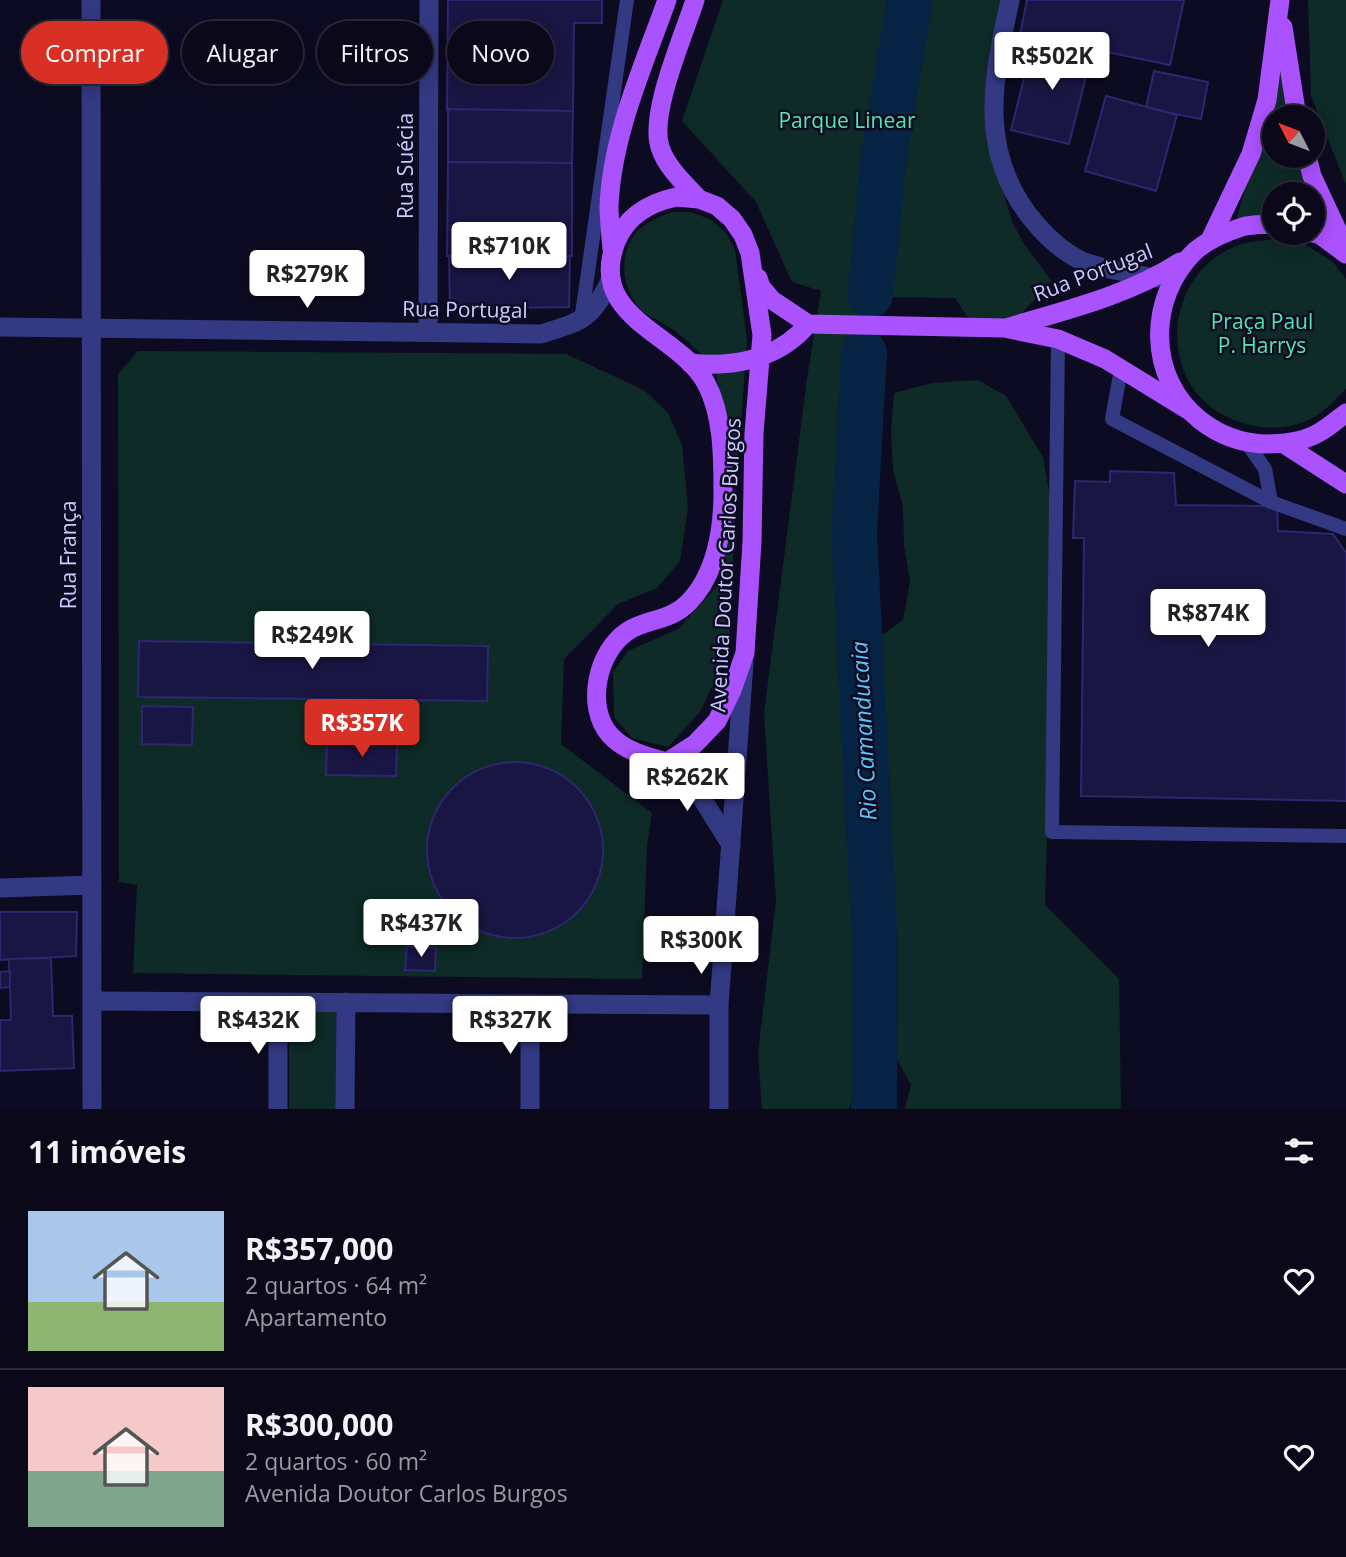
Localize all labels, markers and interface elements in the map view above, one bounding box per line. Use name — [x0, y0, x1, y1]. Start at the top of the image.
chip: Comprar — [21, 21, 168, 84]
chip: Alugar — [182, 21, 303, 84]
chip: Filtros — [317, 21, 433, 84]
chip: Novo — [447, 21, 554, 84]
pin: R$502K — [995, 32, 1109, 92]
text: R$502K — [1010, 39, 1094, 71]
north arrow — [1262, 105, 1325, 168]
map controls — [1262, 105, 1325, 245]
park label: Parque Linear — [778, 106, 916, 134]
street label: Rua Suécia — [391, 113, 419, 219]
button: locate — [1262, 182, 1325, 245]
pin: R$710K — [452, 222, 566, 282]
text: R$710K — [467, 229, 551, 261]
street label: Rua Portugal — [1029, 236, 1156, 308]
pin: R$279K — [250, 250, 364, 310]
text: R$279K — [265, 257, 349, 289]
street label: Rua Portugal — [402, 294, 528, 324]
park label: Praça Paul P. Harrys — [1211, 307, 1313, 359]
street label: Avenida Doutor Carlos Burgos — [703, 417, 747, 713]
street label: Rua França — [54, 501, 82, 609]
pin: R$874K — [1151, 590, 1265, 649]
text: R$874K — [1166, 596, 1250, 628]
pin: R$249K — [255, 612, 369, 671]
text: R$249K — [270, 618, 354, 650]
water label: Rio Camanducaia — [842, 641, 884, 822]
pin: R$357K — [305, 700, 419, 759]
text: R$357K — [320, 706, 404, 738]
pin: R$262K — [630, 754, 744, 813]
text: R$262K — [645, 760, 729, 792]
pin: R$437K — [364, 900, 478, 959]
text: R$437K — [379, 906, 463, 938]
pin: R$300K — [644, 916, 758, 976]
text: R$300K — [659, 923, 743, 955]
pin: R$432K — [201, 996, 315, 1056]
pin: R$327K — [453, 996, 567, 1056]
text: R$432K — [216, 1003, 300, 1035]
text: R$327K — [468, 1003, 552, 1035]
text: 11 imóveis — [28, 1131, 186, 1172]
icon: filters — [1280, 1132, 1318, 1170]
text: R$357,000 — [245, 1228, 393, 1269]
icon: home — [84, 1239, 168, 1323]
icon: heart — [1280, 1262, 1318, 1300]
text: 2 quartos · 64 m² — [245, 1269, 427, 1301]
text: Apartamento — [245, 1301, 387, 1333]
text: R$300,000 — [245, 1404, 393, 1445]
icon: home — [84, 1415, 168, 1499]
icon: heart — [1280, 1438, 1318, 1476]
text: 2 quartos · 60 m² — [245, 1445, 427, 1477]
text: Avenida Doutor Carlos Burgos — [245, 1477, 568, 1509]

